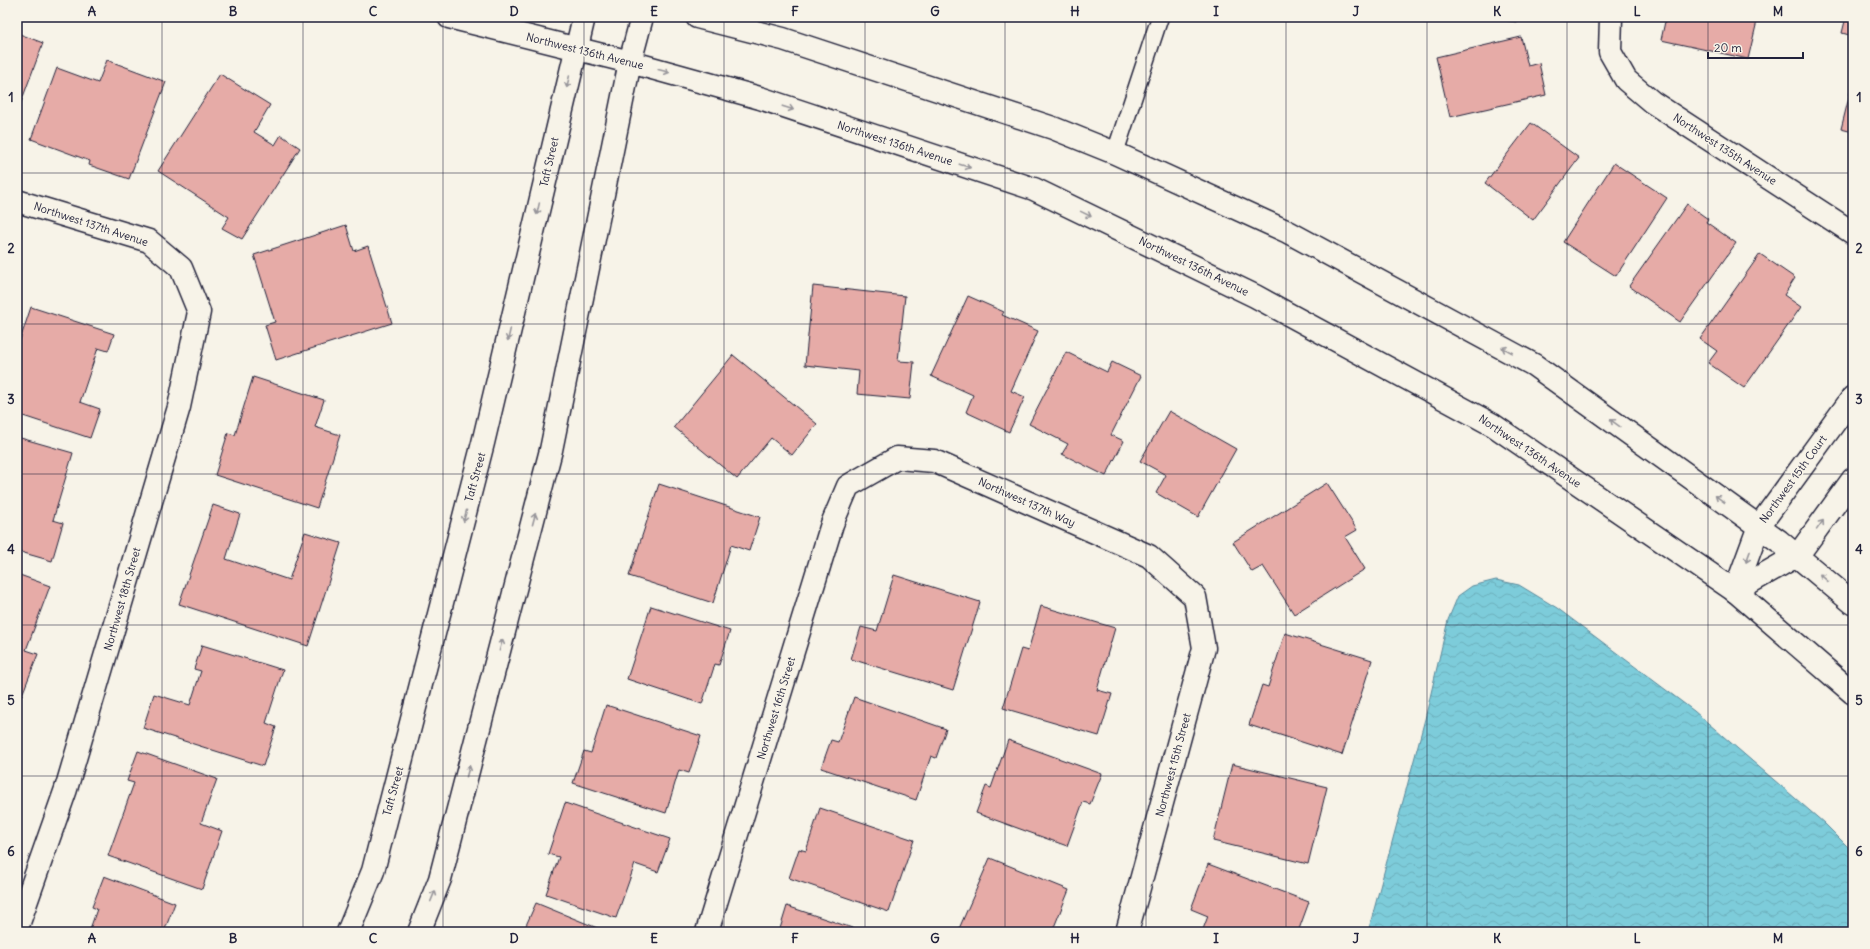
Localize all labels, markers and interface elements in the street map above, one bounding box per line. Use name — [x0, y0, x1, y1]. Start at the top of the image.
text: A — [88, 3, 97, 20]
text: B — [229, 3, 238, 20]
text: C — [369, 3, 378, 20]
text: D — [509, 3, 519, 20]
text: E — [650, 3, 658, 20]
text: F — [791, 3, 799, 20]
text: G — [930, 3, 940, 20]
text: H — [1070, 3, 1080, 20]
text: I — [1213, 3, 1219, 20]
text: J — [1353, 3, 1360, 20]
text: K — [1493, 3, 1502, 20]
text: L — [1633, 3, 1641, 20]
text: M — [1773, 3, 1783, 20]
street label: Northwest 136th Avenue — [525, 30, 645, 72]
scale bar — [1708, 34, 1803, 60]
text: 20 m — [1714, 40, 1742, 55]
one-way arrow — [657, 68, 670, 76]
one-way arrow — [564, 75, 571, 88]
text: 1 — [8, 89, 14, 106]
text: 1 — [1856, 89, 1862, 106]
one-way arrow — [782, 104, 794, 112]
street label: Northwest 135th Avenue — [1671, 110, 1779, 188]
street label: Northwest 136th Avenue — [836, 118, 955, 168]
street label: Taft Street — [536, 135, 562, 188]
one-way arrow — [958, 163, 971, 170]
street label: Northwest 137th Avenue — [32, 199, 150, 249]
one-way arrow — [534, 202, 542, 215]
one-way arrow — [1079, 211, 1091, 218]
street label: Northwest 136th Avenue — [1137, 233, 1251, 299]
text: 2 — [7, 240, 15, 257]
text: 2 — [1855, 240, 1863, 257]
one-way arrow — [504, 328, 512, 341]
one-way arrow — [1501, 346, 1513, 354]
text: 3 — [7, 391, 15, 408]
text: 3 — [1855, 391, 1863, 408]
street label: Northwest 136th Avenue — [1476, 411, 1584, 491]
one-way arrow — [1610, 419, 1621, 427]
street label: Northwest 15th Court — [1756, 432, 1830, 526]
street label: Taft Street — [462, 450, 488, 503]
street label: Northwest 137th Way — [976, 474, 1078, 530]
one-way arrow — [1715, 494, 1726, 503]
one-way arrow — [460, 509, 468, 522]
one-way arrow — [530, 513, 538, 526]
one-way arrow — [1815, 520, 1824, 531]
text: 4 — [7, 541, 15, 558]
text: 4 — [1855, 541, 1863, 558]
street label: Northwest 18th Street — [101, 545, 144, 652]
one-way arrow — [1743, 551, 1751, 563]
one-way arrow — [1818, 573, 1829, 582]
one-way arrow — [498, 639, 505, 652]
street label: Northwest 16th Street — [754, 655, 798, 761]
text: 5 — [7, 692, 15, 709]
text: 5 — [1855, 692, 1863, 709]
street label: Northwest 15th Street — [1152, 711, 1194, 818]
street label: Taft Street — [380, 764, 406, 817]
one-way arrow — [465, 765, 473, 778]
text: 6 — [7, 843, 15, 860]
text: 6 — [1855, 843, 1863, 860]
one-way arrow — [430, 890, 438, 902]
text: A — [88, 930, 97, 947]
text: B — [229, 930, 238, 947]
text: C — [369, 930, 378, 947]
text: D — [509, 930, 519, 947]
text: E — [650, 930, 658, 947]
text: F — [791, 930, 799, 947]
text: G — [930, 930, 940, 947]
text: H — [1070, 930, 1080, 947]
text: I — [1213, 930, 1219, 947]
text: J — [1353, 930, 1360, 947]
text: K — [1493, 930, 1502, 947]
text: L — [1633, 930, 1641, 947]
text: M — [1773, 930, 1783, 947]

